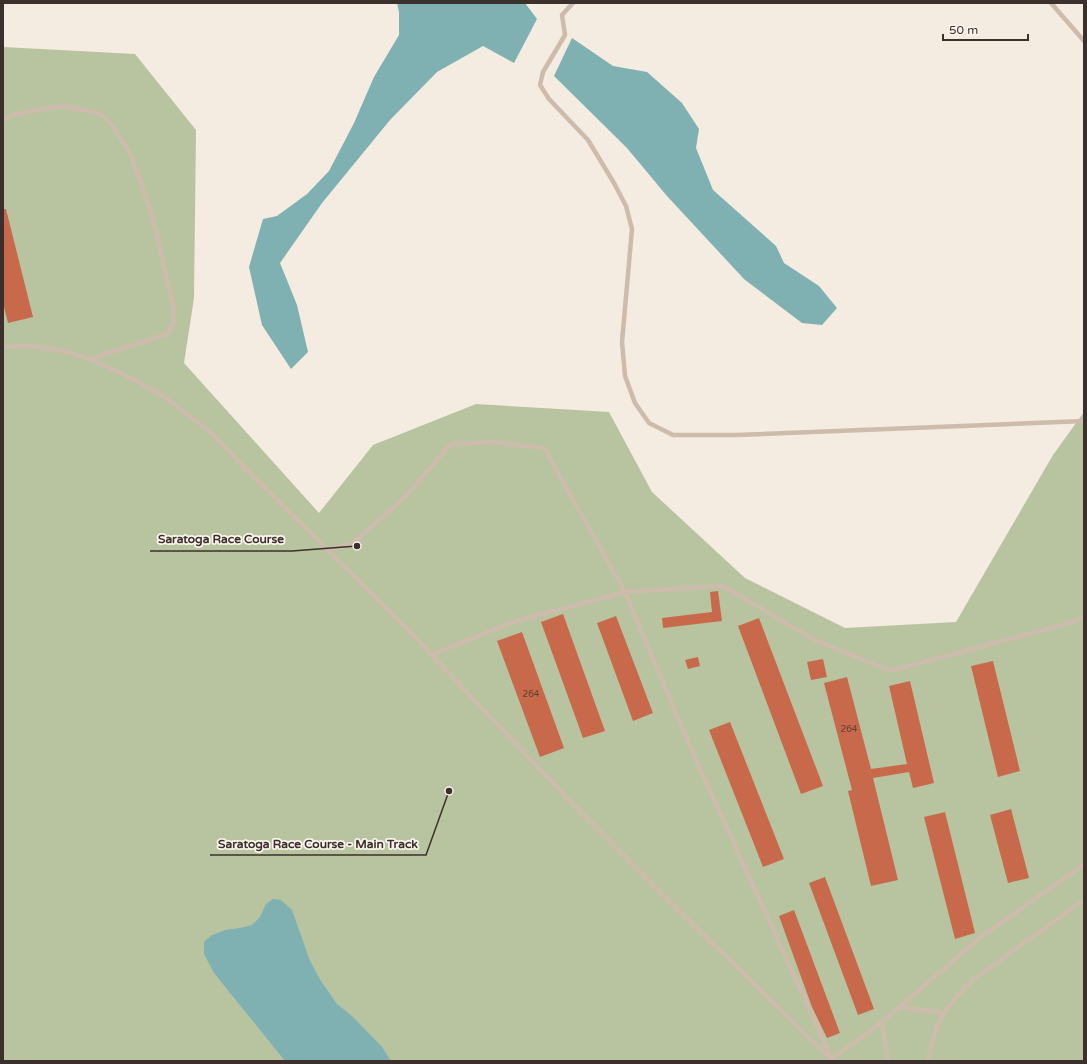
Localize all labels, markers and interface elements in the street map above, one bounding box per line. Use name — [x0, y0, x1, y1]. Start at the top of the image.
scale bar — [943, 16, 1028, 42]
text: 50 m — [949, 23, 978, 37]
callout: Saratoga Race Course — [150, 527, 292, 551]
text: Saratoga Race Course — [158, 532, 284, 547]
house number: 264 — [523, 689, 540, 700]
house number: 264 — [841, 724, 858, 735]
callout: Saratoga Race Course - Main Track — [210, 831, 426, 855]
text: Saratoga Race Course - Main Track — [218, 837, 418, 852]

